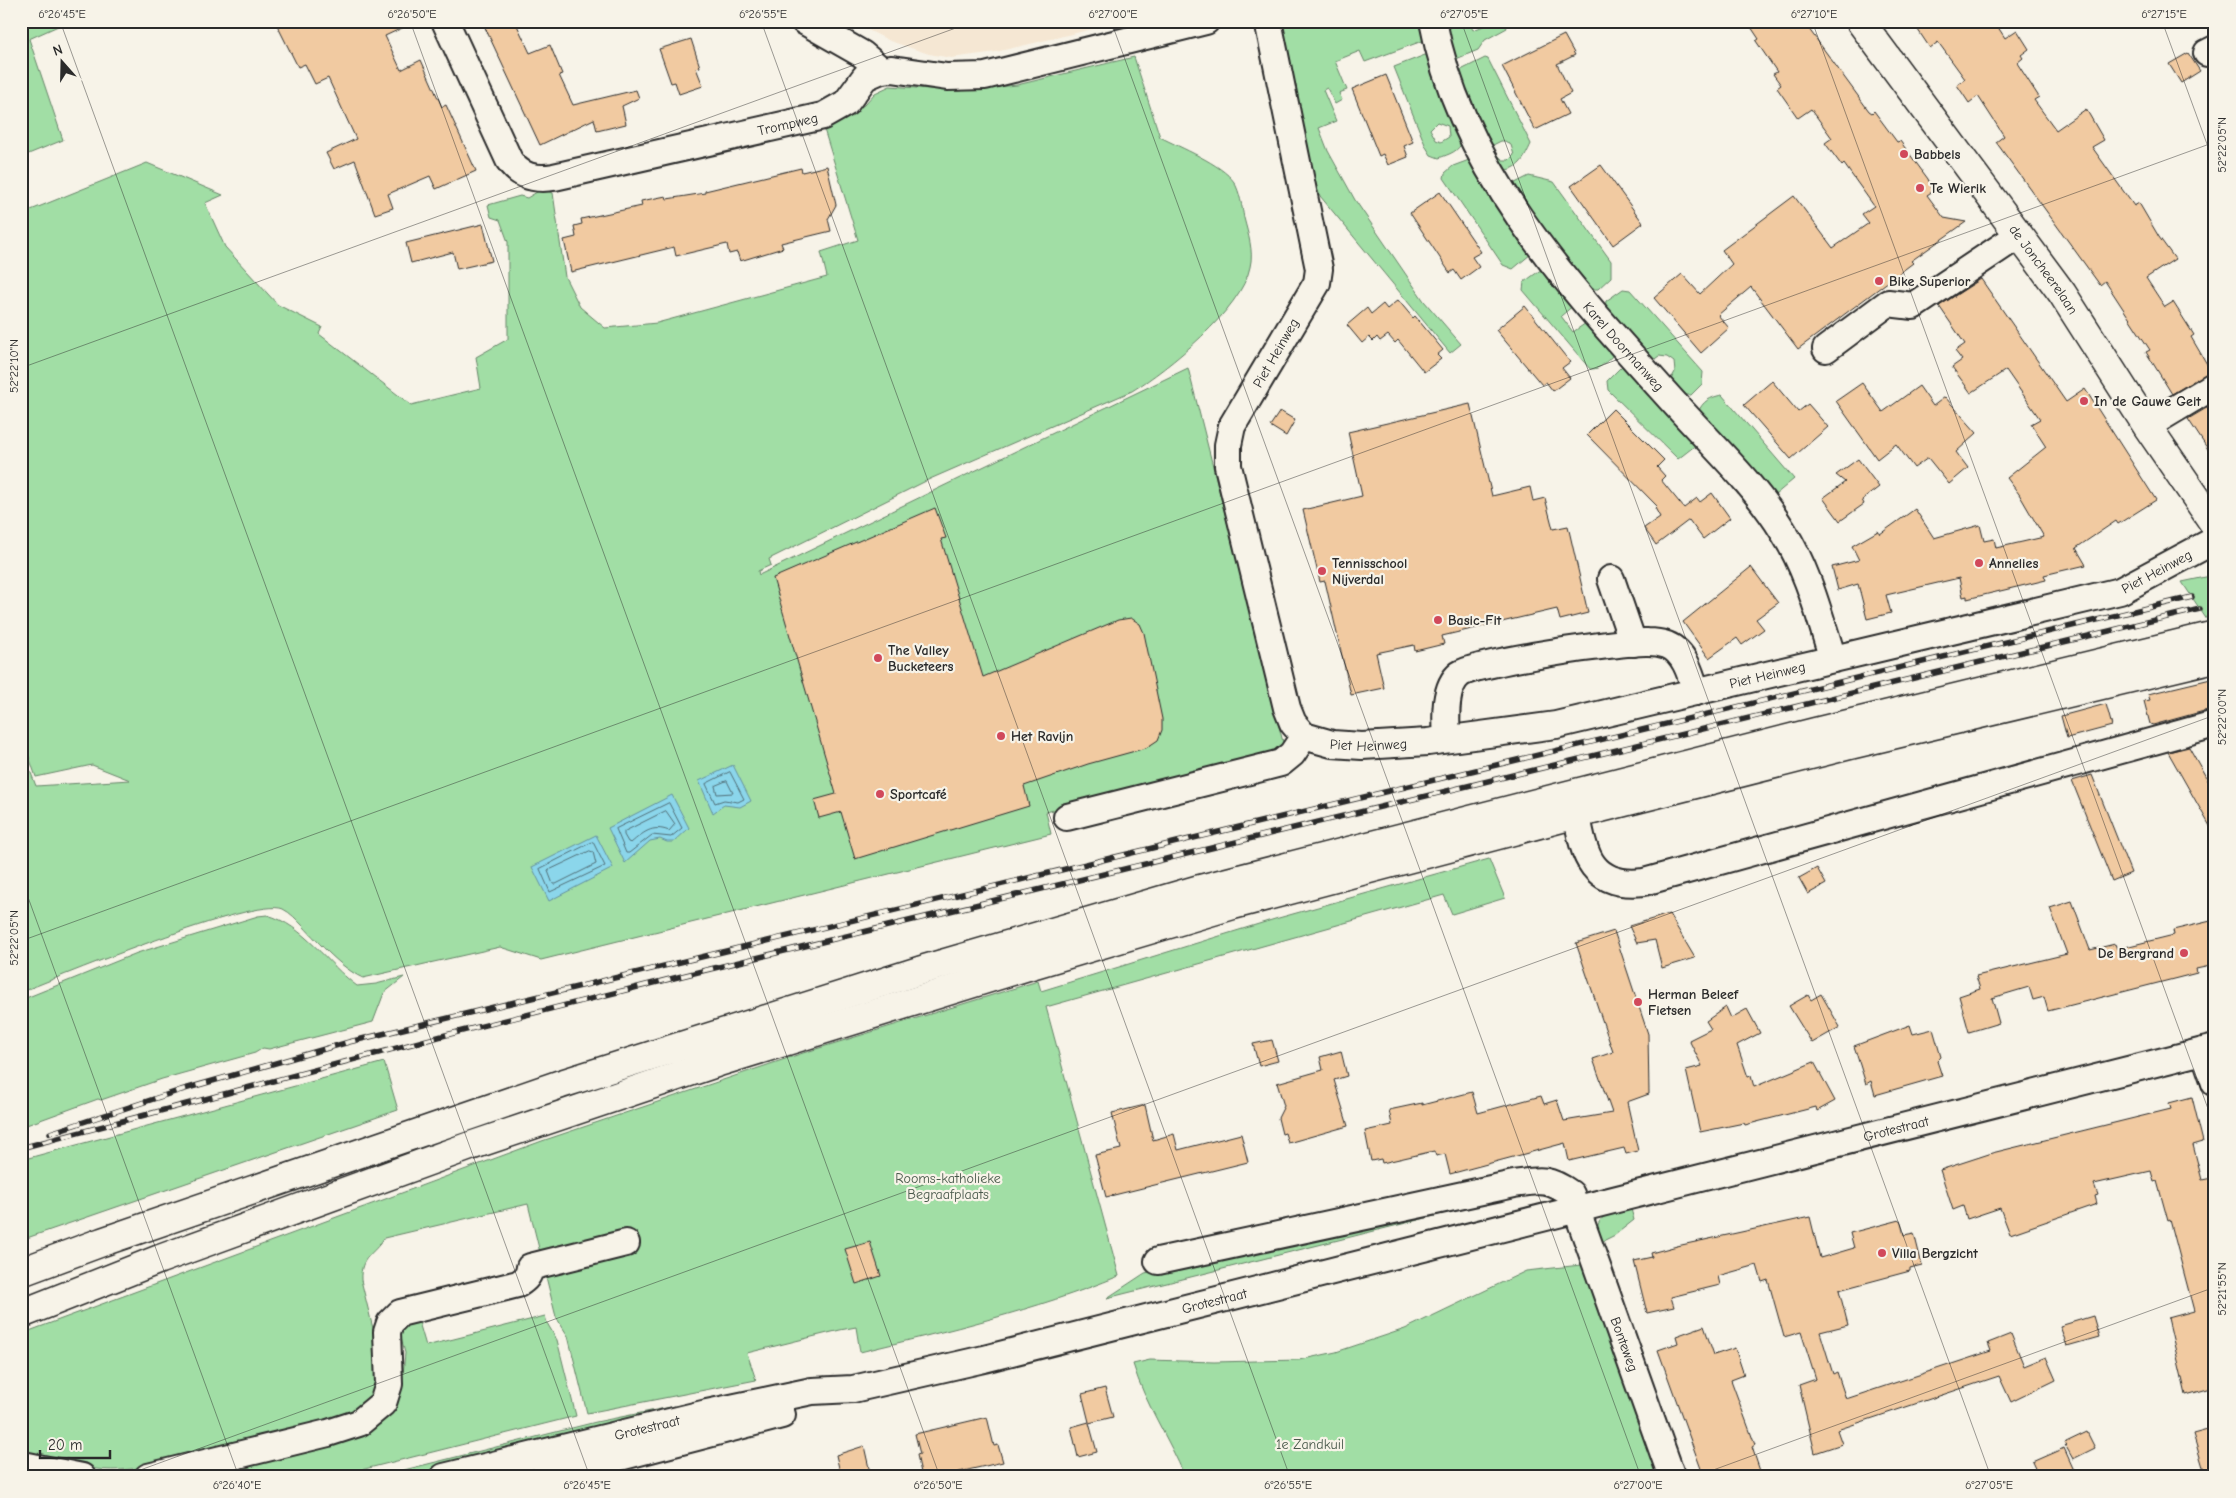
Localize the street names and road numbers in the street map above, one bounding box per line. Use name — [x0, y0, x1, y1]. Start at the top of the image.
street label: Trompweg — [756, 109, 819, 139]
street label: de Joncheerelaan — [2006, 221, 2082, 317]
street label: Karel Doormanweg — [1580, 298, 1668, 395]
street label: Piet Heinweg — [1249, 315, 1303, 391]
street label: Piet Heinweg — [2118, 546, 2195, 597]
street label: Piet Heinweg — [1728, 658, 1807, 692]
street label: Piet Heinweg — [1329, 735, 1408, 755]
street label: Grotestraat — [1861, 1112, 1931, 1145]
street label: Grotestraat — [1180, 1284, 1250, 1317]
street label: Bonteweg — [1607, 1315, 1642, 1374]
street label: Grotestraat — [613, 1411, 683, 1444]

